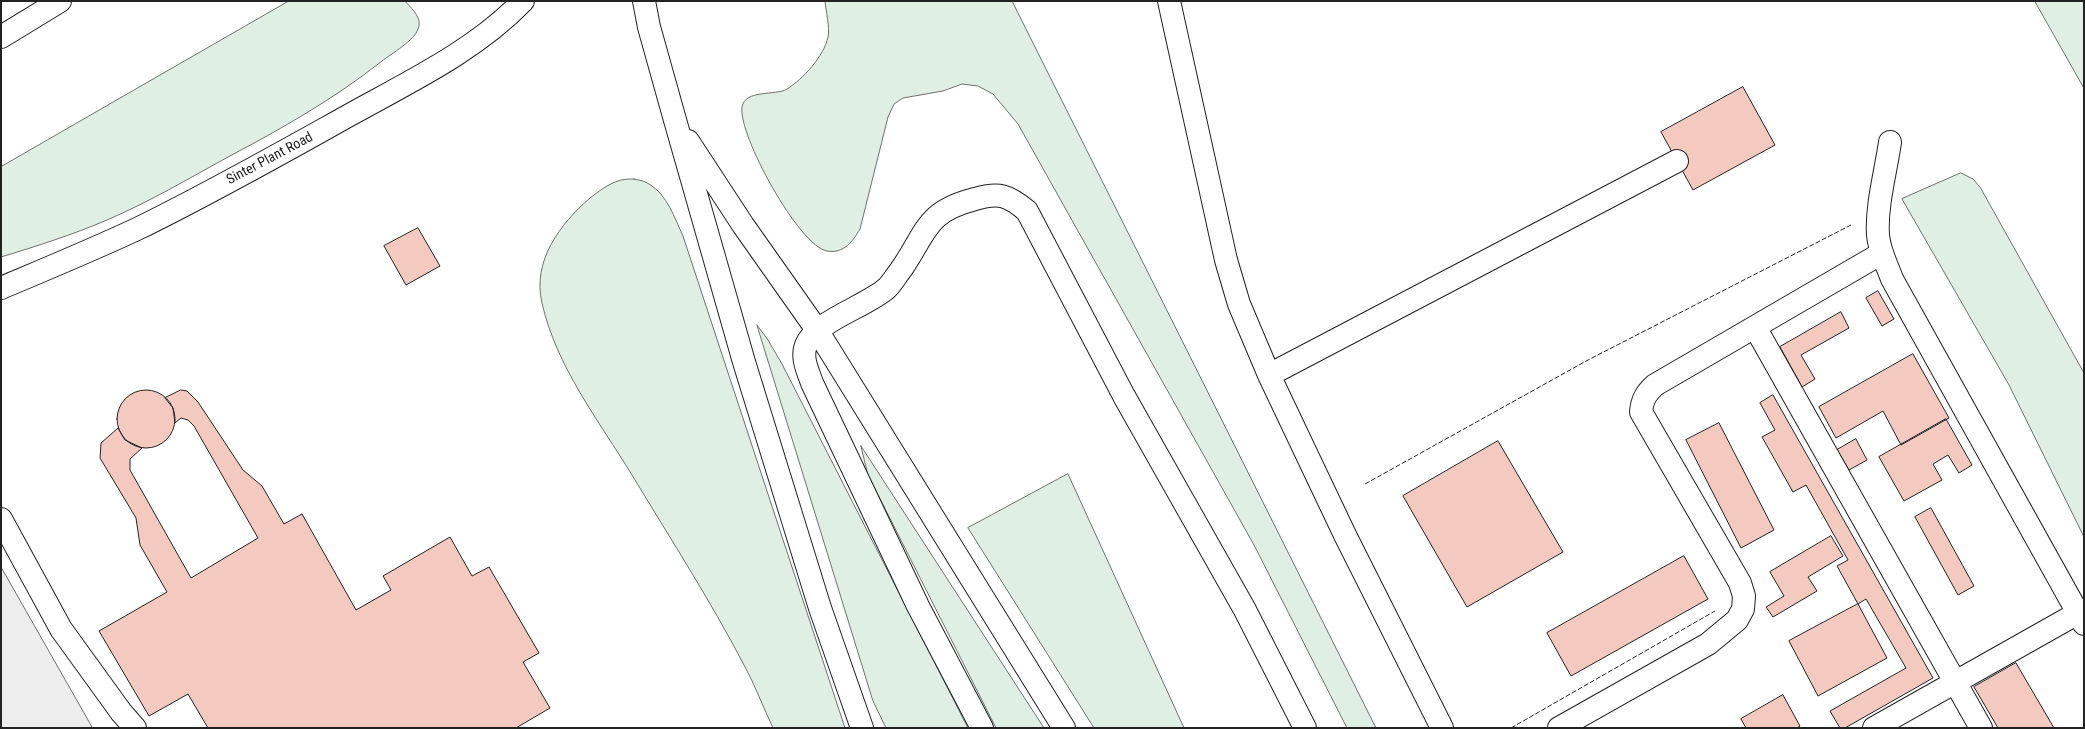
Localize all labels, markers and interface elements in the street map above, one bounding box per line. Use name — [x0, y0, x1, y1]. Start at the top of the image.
street label: Sinter Plant Road — [224, 129, 316, 189]

